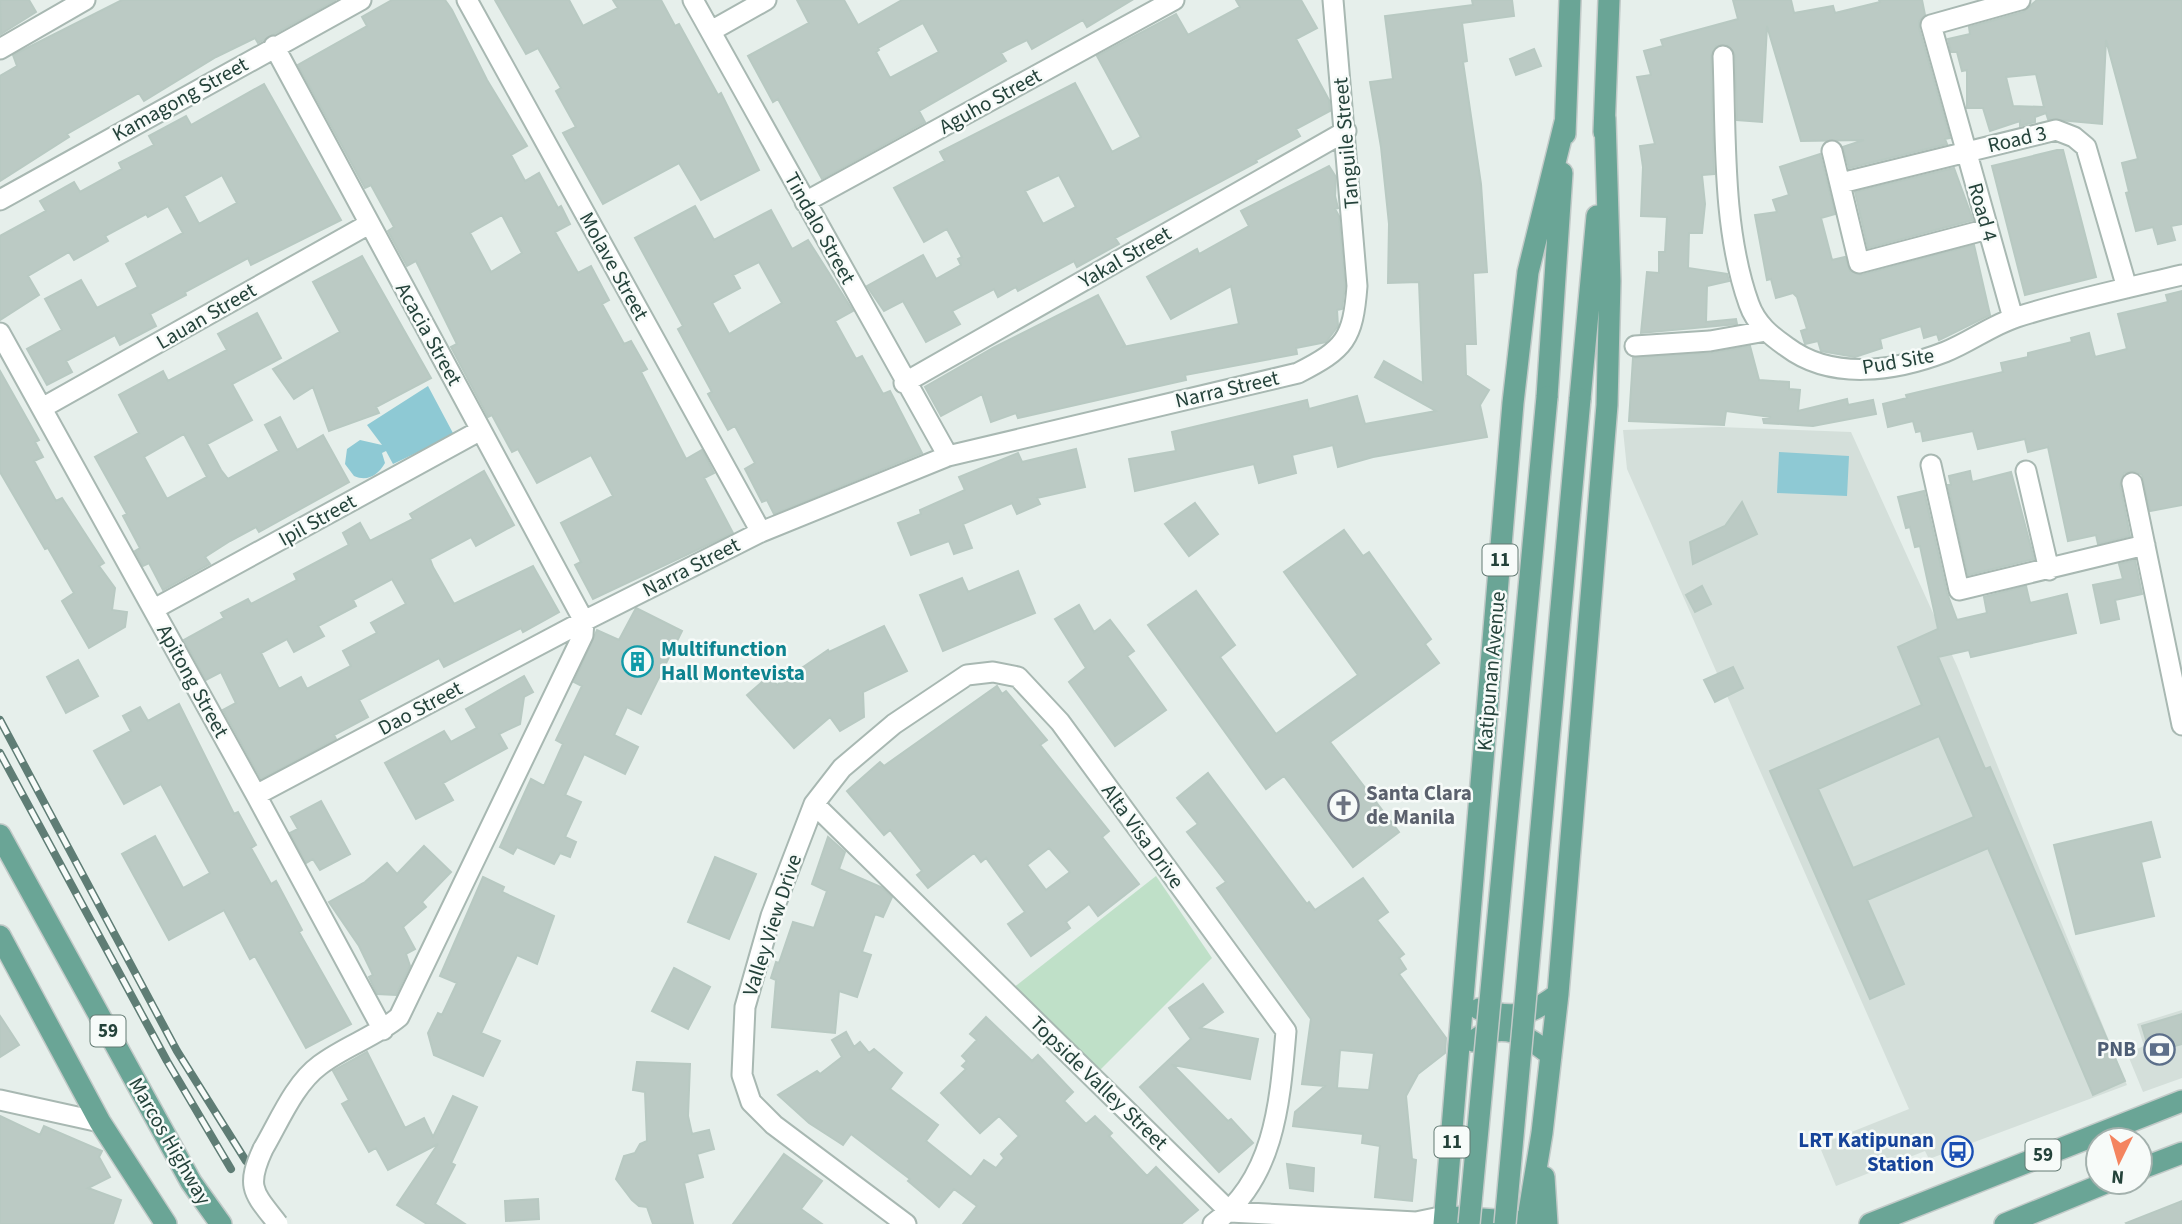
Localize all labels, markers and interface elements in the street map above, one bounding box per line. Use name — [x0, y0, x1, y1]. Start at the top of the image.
street label: Kamagong Street — [107, 49, 253, 149]
street label: Aguho Street — [933, 60, 1047, 142]
street label: Tanguile Street — [1325, 76, 1367, 210]
street label: Road 3 — [1985, 118, 2049, 160]
street label: Tindalo Street — [777, 167, 863, 289]
street label: Road 4 — [1960, 179, 2006, 245]
street label: Molave Street — [572, 206, 656, 326]
street label: Yakal Street — [1072, 218, 1177, 296]
street label: Lauan Street — [150, 275, 262, 357]
street label: Acacia Street — [388, 277, 470, 391]
street label: Pud Site — [1860, 340, 1936, 382]
street label: Narra Street — [1172, 363, 1282, 415]
street label: Ipil Street — [273, 486, 361, 554]
street label: Narra Street — [637, 530, 745, 604]
road number: 11 — [1482, 544, 1518, 576]
street label: Katipunan Avenue — [1469, 590, 1513, 752]
street label: Apitong Street — [150, 619, 236, 743]
place label: Multifunction Hall Montevista — [661, 634, 805, 688]
building icon: Multifunction Hall Montevista — [621, 644, 655, 678]
street label: Dao Street — [372, 673, 468, 743]
street label: Alta Visa Drive — [1095, 777, 1191, 895]
place label: Santa Clara de Manila — [1366, 778, 1472, 832]
church icon: Santa Clara de Manila — [1326, 788, 1360, 822]
street label: Valley View Drive — [735, 850, 809, 1000]
street label: Topside Valley Street — [1023, 1009, 1175, 1157]
road number: 59 — [90, 1015, 126, 1046]
bank icon: PNB — [2142, 1032, 2176, 1066]
place label: PNB — [2097, 1034, 2136, 1064]
street label: Marcos Highway — [121, 1072, 219, 1210]
place label: LRT Katipunan Station — [1798, 1125, 1934, 1179]
road number: 11 — [1434, 1126, 1470, 1158]
north arrow — [2084, 1126, 2154, 1196]
bus stop icon: LRT Katipunan Station — [1940, 1135, 1974, 1169]
road number: 59 — [2025, 1140, 2060, 1170]
text: N — [2110, 1162, 2125, 1190]

